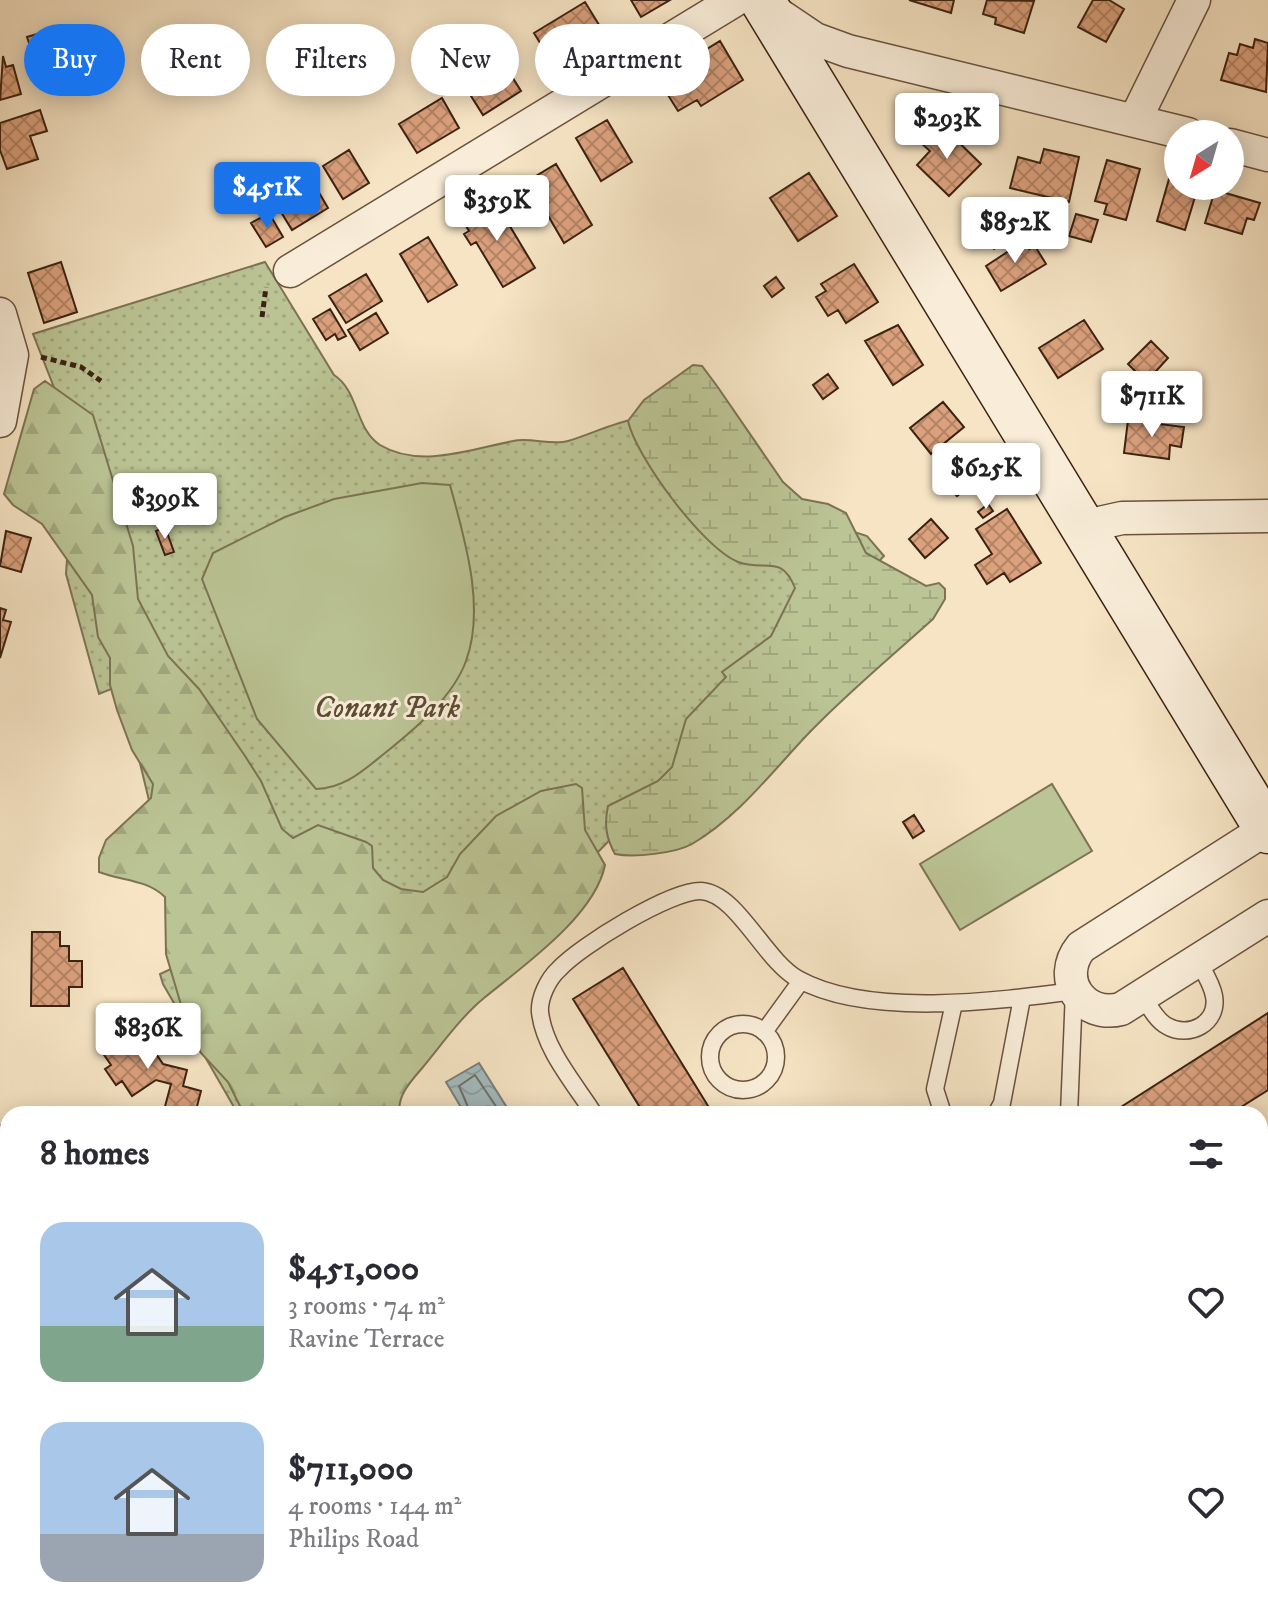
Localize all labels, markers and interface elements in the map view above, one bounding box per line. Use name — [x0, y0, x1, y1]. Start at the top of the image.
chip: Buy — [24, 24, 125, 96]
chip: Rent — [141, 24, 250, 96]
chip: Filters — [266, 24, 395, 96]
chip: New — [411, 24, 519, 96]
chip: Apartment — [535, 24, 710, 96]
pin: $293K — [891, 93, 1003, 161]
text: $293K — [913, 102, 981, 135]
north arrow — [1164, 120, 1244, 200]
map controls — [1164, 120, 1244, 200]
pin: $451K — [211, 162, 323, 230]
text: $451K — [232, 171, 302, 204]
pin: $359K — [441, 175, 553, 243]
text: $359K — [463, 184, 531, 217]
pin: $852K — [959, 197, 1071, 265]
text: $852K — [979, 206, 1051, 239]
pin: $711K — [1096, 371, 1208, 439]
text: $711K — [1119, 380, 1185, 413]
pin: $625K — [930, 443, 1042, 511]
text: $625K — [950, 452, 1022, 485]
pin: $399K — [109, 473, 221, 541]
text: $399K — [131, 482, 199, 515]
park label: Conant Park — [314, 690, 461, 727]
pin: $836K — [92, 1003, 204, 1071]
text: $836K — [114, 1012, 182, 1045]
icon: filters — [1184, 1132, 1228, 1176]
text: 8 homes — [40, 1133, 149, 1175]
text: $451,000 — [288, 1248, 419, 1290]
icon: home — [104, 1254, 200, 1350]
icon: heart — [1184, 1280, 1228, 1324]
text: 3 rooms · 74 m² — [288, 1290, 445, 1323]
text: Ravine Terrace — [288, 1323, 444, 1356]
text: $711,000 — [288, 1448, 413, 1490]
icon: home — [104, 1454, 200, 1550]
icon: heart — [1184, 1480, 1228, 1524]
text: 4 rooms · 144 m² — [288, 1490, 461, 1523]
text: Philips Road — [288, 1523, 419, 1556]

